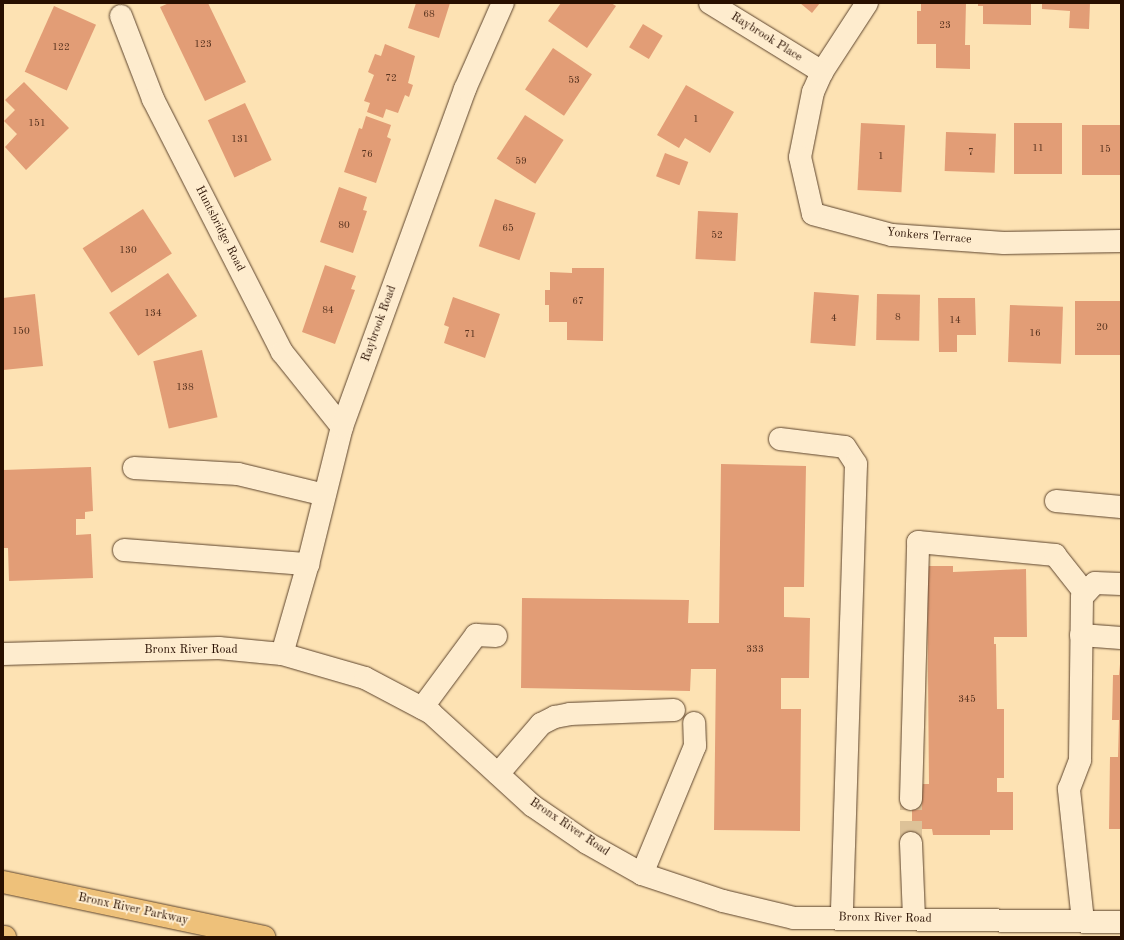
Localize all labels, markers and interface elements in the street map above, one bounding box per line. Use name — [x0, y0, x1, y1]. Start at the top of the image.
house number: 68 — [423, 9, 435, 21]
street label: Raybrook Place — [728, 10, 804, 66]
house number: 23 — [939, 20, 951, 32]
house number: 123 — [194, 39, 212, 51]
house number: 122 — [52, 42, 70, 54]
house number: 72 — [385, 73, 397, 85]
house number: 53 — [568, 75, 580, 87]
house number: 1 — [693, 114, 699, 126]
house number: 151 — [28, 118, 46, 130]
house number: 131 — [231, 134, 249, 146]
house number: 11 — [1032, 143, 1044, 155]
house number: 15 — [1099, 144, 1111, 156]
house number: 7 — [968, 147, 974, 159]
house number: 76 — [361, 149, 373, 161]
house number: 1 — [878, 151, 884, 163]
house number: 59 — [515, 156, 527, 168]
street label: Huntsbridge Road — [191, 184, 247, 274]
house number: 80 — [338, 220, 350, 232]
house number: 65 — [502, 223, 514, 235]
street label: Yonkers Terrace — [886, 226, 972, 248]
house number: 52 — [711, 230, 723, 242]
house number: 130 — [119, 245, 137, 257]
street label: Raybrook Road — [360, 284, 400, 364]
house number: 67 — [572, 296, 584, 308]
house number: 84 — [322, 305, 334, 317]
house number: 134 — [144, 308, 162, 320]
house number: 8 — [895, 312, 901, 324]
house number: 4 — [831, 313, 837, 325]
house number: 14 — [949, 315, 961, 327]
house number: 20 — [1096, 322, 1108, 334]
house number: 150 — [12, 326, 30, 338]
house number: 16 — [1029, 328, 1041, 340]
house number: 71 — [464, 329, 476, 341]
house number: 138 — [176, 382, 194, 394]
street label: Bronx River Road — [144, 644, 238, 658]
house number: 333 — [746, 644, 764, 656]
house number: 345 — [958, 694, 976, 706]
street label: Bronx River Road — [526, 796, 612, 860]
street label: Bronx River Parkway — [77, 891, 189, 929]
street label: Bronx River Road — [838, 911, 932, 927]

